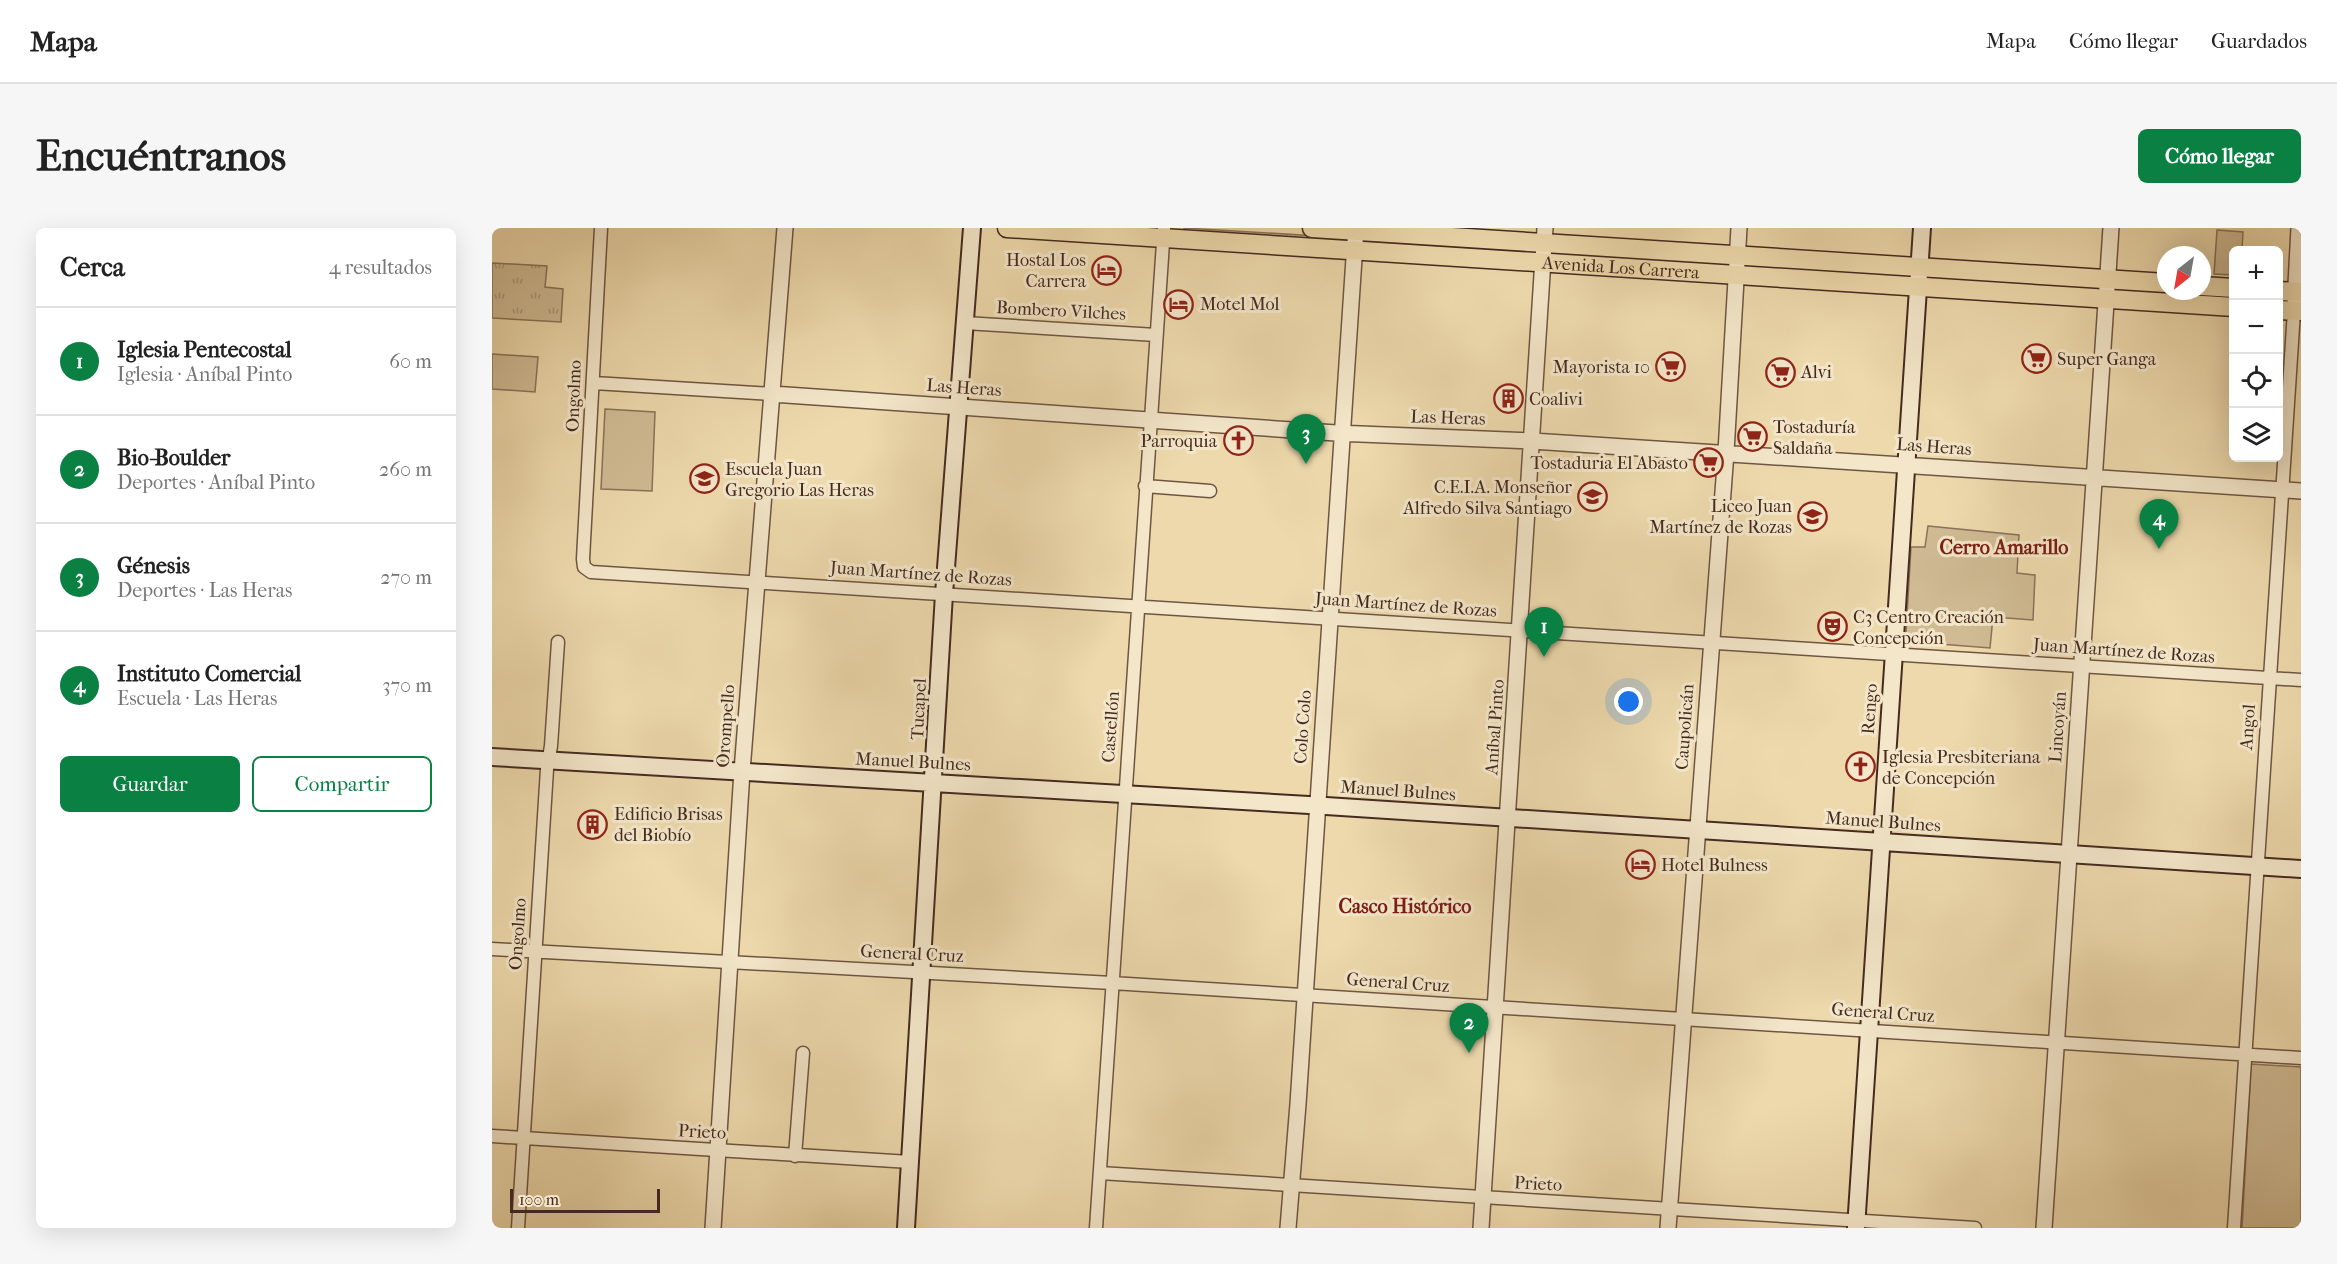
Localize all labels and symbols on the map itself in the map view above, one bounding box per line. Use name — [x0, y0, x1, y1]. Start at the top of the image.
north arrow — [2157, 246, 2211, 300]
place label: Hostal Los Carrera — [1006, 250, 1087, 292]
street label: Avenida Los Carrera — [1540, 252, 1701, 283]
hotel icon: Hostal Los Carrera — [1091, 254, 1123, 286]
hotel icon: Motel Mol — [1163, 288, 1195, 320]
place label: Motel Mol — [1200, 294, 1280, 315]
street label: Bombero Vilches — [996, 297, 1127, 325]
supermarket icon: Super Ganga — [2020, 343, 2052, 375]
place label: Super Ganga — [2057, 349, 2157, 370]
supermarket icon: Mayorista 10 — [1655, 351, 1687, 383]
supermarket icon: Alvi — [1764, 356, 1796, 388]
place label: Mayorista 10 — [1553, 357, 1650, 378]
street label: Ongolmo — [562, 360, 586, 432]
place label: Alvi — [1800, 362, 1832, 383]
street label: Las Heras — [926, 375, 1003, 401]
building icon: Coalivi — [1492, 383, 1524, 415]
place label: Coalivi — [1529, 389, 1584, 410]
street label: Las Heras — [1410, 406, 1486, 430]
pin: 3 — [1286, 414, 1326, 464]
place label: Tostaduría Saldaña — [1773, 417, 1856, 459]
supermarket icon: Tostaduría Saldaña — [1736, 421, 1768, 453]
church icon: Parroquia — [1222, 425, 1254, 457]
place label: Parroquia — [1141, 431, 1218, 452]
street label: Las Heras — [1896, 434, 1973, 460]
supermarket icon: Tostaduria El Abasto — [1693, 447, 1725, 479]
place label: Tostaduria El Abasto — [1530, 453, 1688, 474]
place label: Escuela Juan Gregorio Las Heras — [725, 459, 874, 501]
school or university icon: Escuela Juan Gregorio Las Heras — [688, 463, 720, 495]
place label: C.E.I.A. Monseñor Alfredo Silva Santiago — [1402, 477, 1572, 519]
school or university icon: C.E.I.A. Monseñor Alfredo Silva Santiago — [1577, 481, 1609, 513]
place label: Liceo Juan Martínez de Rozas — [1649, 496, 1793, 538]
school or university icon: Liceo Juan Martínez de Rozas — [1797, 500, 1829, 532]
pin: 4 — [2140, 500, 2178, 549]
district label: Cerro Amarillo — [1939, 536, 2069, 559]
street label: Juan Martínez de Rozas — [827, 557, 1013, 591]
street label: Juan Martínez de Rozas — [1312, 588, 1498, 622]
place label: C3 Centro Creación Concepción — [1853, 607, 2005, 649]
pin: 1 — [1524, 608, 1564, 657]
theatre icon: C3 Centro Creación Concepción — [1816, 611, 1848, 643]
street label: Juan Martínez de Rozas — [2030, 634, 2216, 668]
street label: Tucapel — [907, 678, 931, 740]
street label: Aníbal Pinto — [1481, 678, 1509, 777]
street label: Caupolicán — [1672, 683, 1699, 771]
street label: Rengo — [1858, 683, 1882, 735]
street label: Orompello — [713, 684, 739, 768]
your location — [1614, 687, 1643, 716]
street label: Colo Colo — [1290, 689, 1316, 765]
street label: Castellón — [1098, 690, 1124, 763]
street label: Lincoyán — [2045, 690, 2071, 763]
street label: Angol — [2236, 703, 2260, 752]
place label: Iglesia Presbiteriana de Concepción — [1882, 747, 2041, 789]
street label: Manuel Bulnes — [855, 748, 972, 776]
church icon: Iglesia Presbiteriana de Concepción — [1845, 751, 1877, 783]
street label: Manuel Bulnes — [1340, 776, 1457, 806]
place label: Edificio Brisas del Biobío — [614, 804, 723, 846]
street label: Manuel Bulnes — [1825, 807, 1942, 837]
building icon: Edificio Brisas del Biobío — [577, 808, 609, 840]
hotel icon: Hotel Bulness — [1624, 849, 1656, 881]
place label: Hotel Bulness — [1661, 855, 1768, 876]
district label: Casco Histórico — [1339, 895, 1471, 918]
street label: Ongolmo — [505, 897, 531, 971]
street label: General Cruz — [860, 941, 964, 967]
street label: General Cruz — [1346, 969, 1450, 997]
street label: General Cruz — [1831, 999, 1935, 1027]
pin: 2 — [1450, 1004, 1488, 1053]
street label: Prieto — [677, 1120, 727, 1144]
street label: Prieto — [1513, 1172, 1563, 1196]
scale bar — [510, 1186, 660, 1214]

